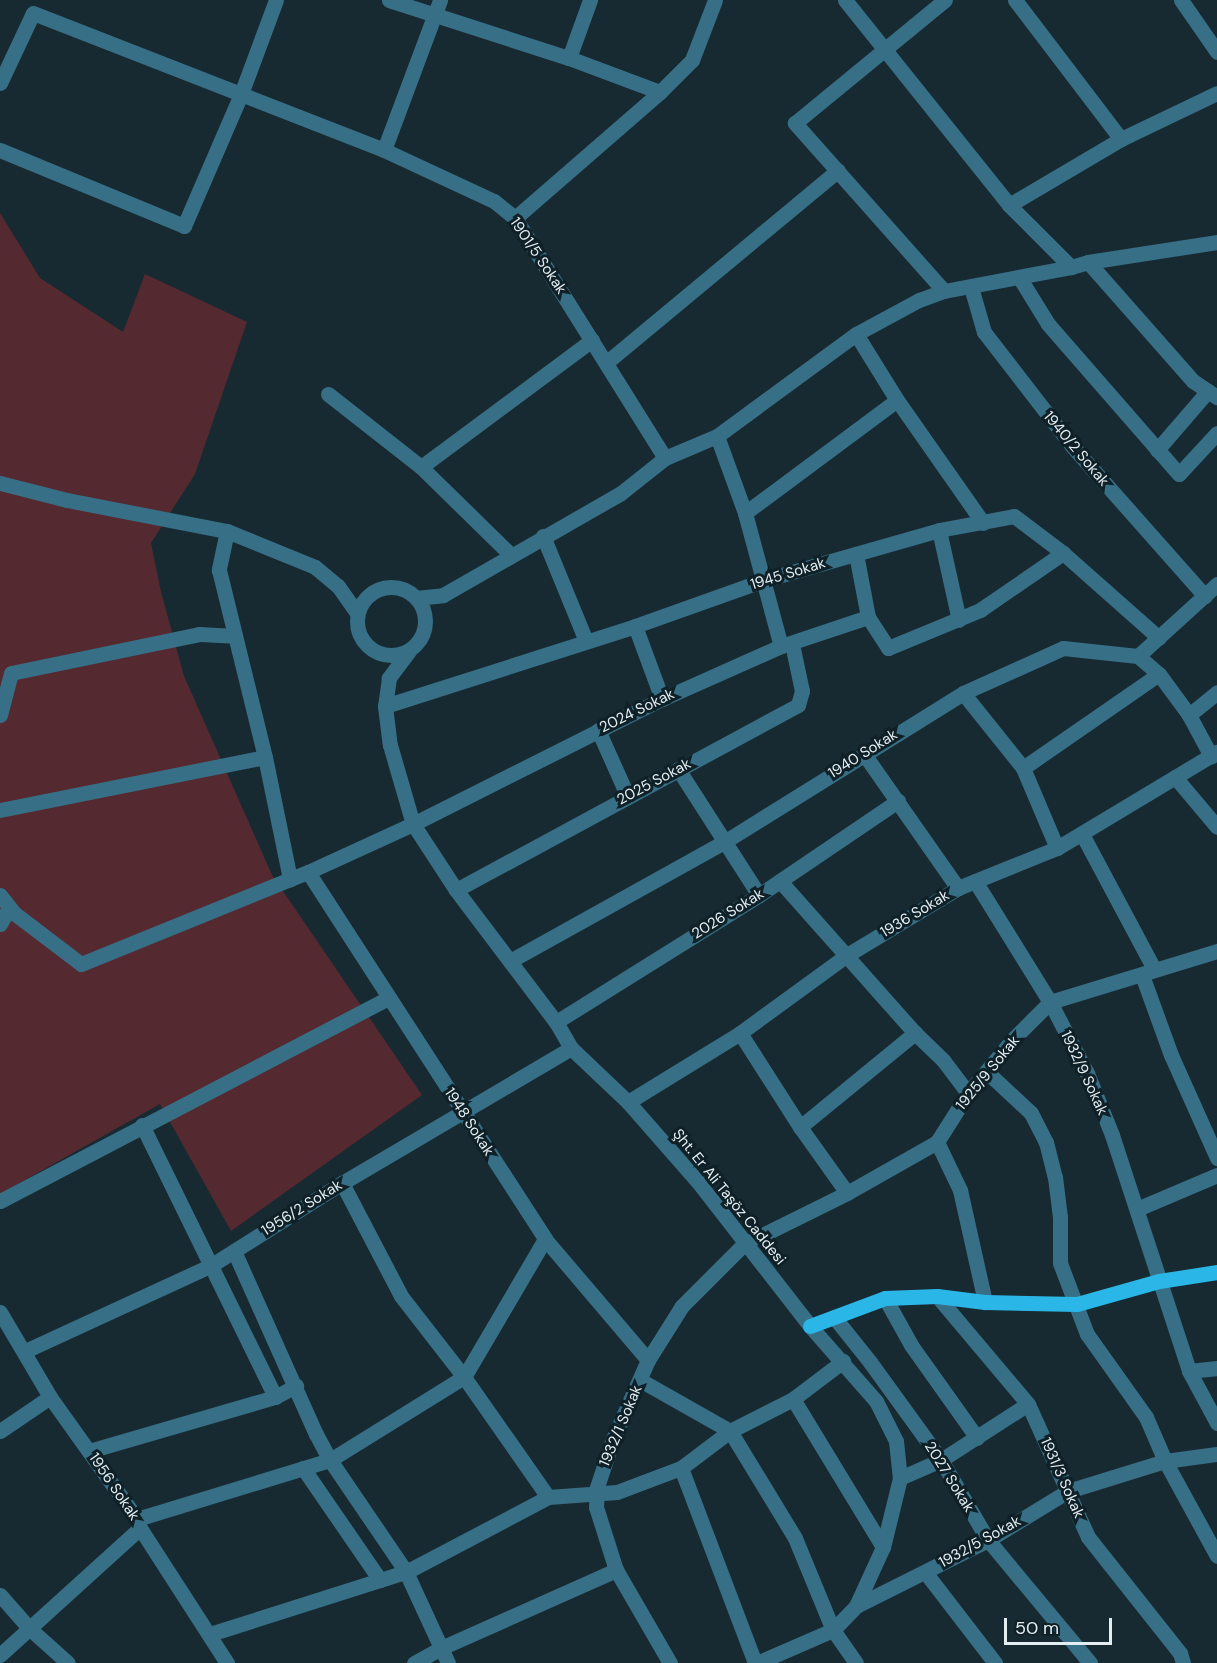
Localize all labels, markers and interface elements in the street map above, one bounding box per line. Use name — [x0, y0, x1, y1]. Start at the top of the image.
street label: 1901/5 Sokak — [506, 214, 570, 298]
street label: 1940/2 Sokak — [1039, 408, 1113, 490]
street label: 1945 Sokak — [748, 554, 828, 594]
street label: 2024 Sokak — [597, 685, 677, 737]
street label: 1940 Sokak — [825, 726, 901, 782]
street label: 2025 Sokak — [614, 755, 694, 809]
street label: 2026 Sokak — [689, 885, 767, 943]
street label: 1936 Sokak — [877, 886, 953, 942]
street label: 1932/9 Sokak — [1057, 1028, 1111, 1118]
street label: 1925/9 Sokak — [952, 1032, 1024, 1114]
street label: 1948 Sokak — [440, 1085, 498, 1159]
street label: Şht. Er Ali Taşöz Caddesi — [669, 1126, 789, 1268]
street label: 1956/2 Sokak — [258, 1176, 346, 1240]
street label: 1932/1 Sokak — [596, 1383, 646, 1469]
street label: 1931/3 Sokak — [1036, 1435, 1088, 1521]
street label: 2027 Sokak — [920, 1438, 978, 1516]
street label: 1956 Sokak — [85, 1450, 143, 1524]
street label: 1932/5 Sokak — [936, 1512, 1024, 1572]
scale bar — [1007, 1606, 1115, 1644]
text: 50 m — [1015, 1616, 1059, 1640]

